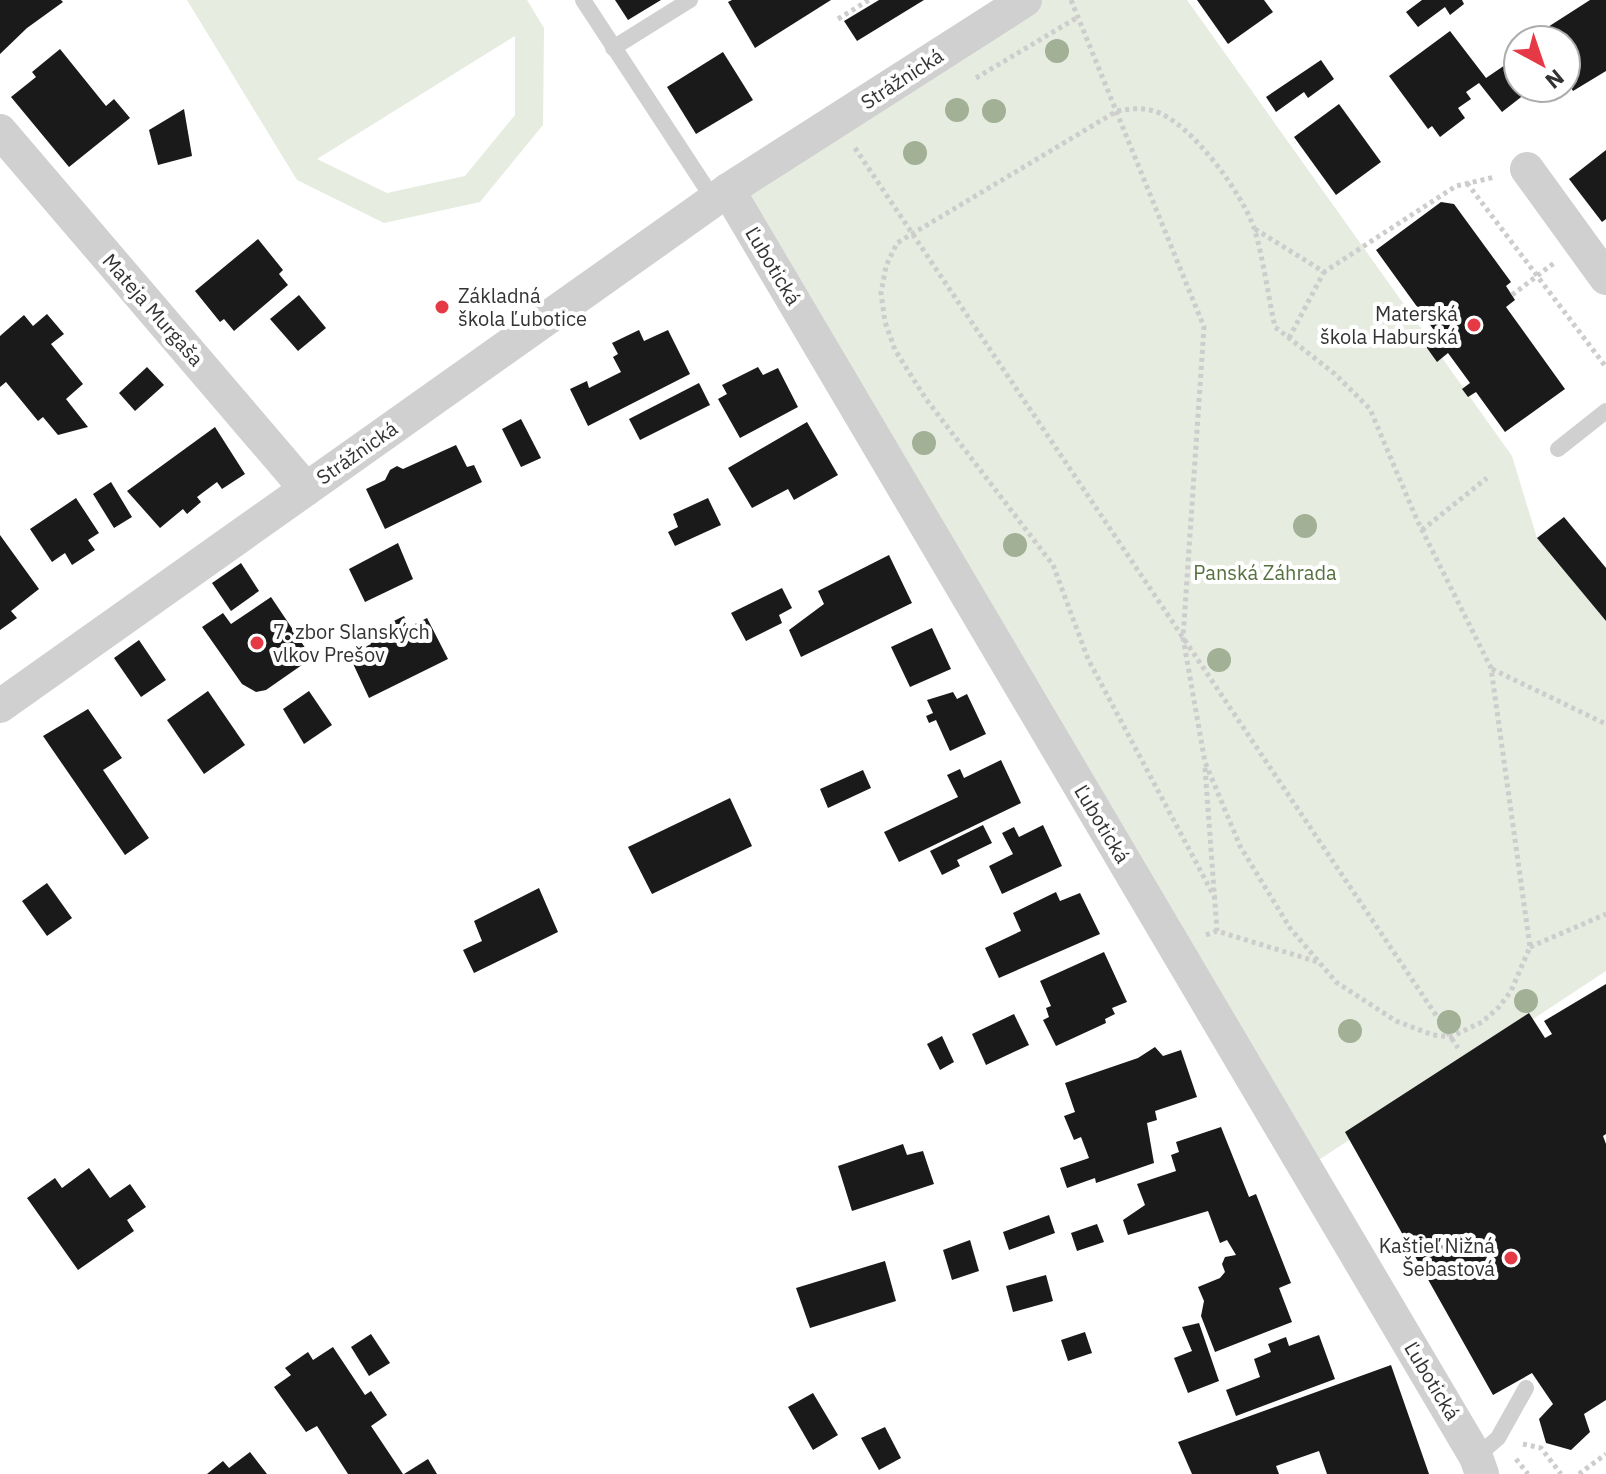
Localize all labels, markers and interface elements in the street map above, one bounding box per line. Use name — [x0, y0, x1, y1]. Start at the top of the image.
north arrow — [1502, 24, 1582, 104]
street label: Strážnická — [855, 42, 949, 115]
text: N — [1540, 63, 1571, 96]
street label: Ľubotická — [739, 221, 808, 310]
street label: Mateja Murgaša — [97, 247, 210, 372]
place label: Základná škola Ľubotice — [458, 282, 587, 332]
marker: Základná škola Ľubotice — [433, 298, 451, 316]
place label: Materská škola Haburská — [1320, 300, 1458, 350]
marker: Materská škola Haburská — [1465, 316, 1483, 334]
street label: Strážnická — [311, 415, 403, 490]
park label: Panská Záhrada — [1193, 559, 1337, 586]
place label: 7. zbor Slanských vlkov Prešov — [273, 618, 430, 668]
marker: 7. zbor Slanských vlkov Prešov — [248, 634, 266, 652]
street label: Ľubotická — [1068, 779, 1137, 868]
place label: Kaštieľ Nižná Šebastová — [1379, 1232, 1495, 1282]
marker: Kaštieľ Nižná Šebastová — [1502, 1249, 1520, 1267]
street label: Ľubotická — [1398, 1336, 1467, 1425]

